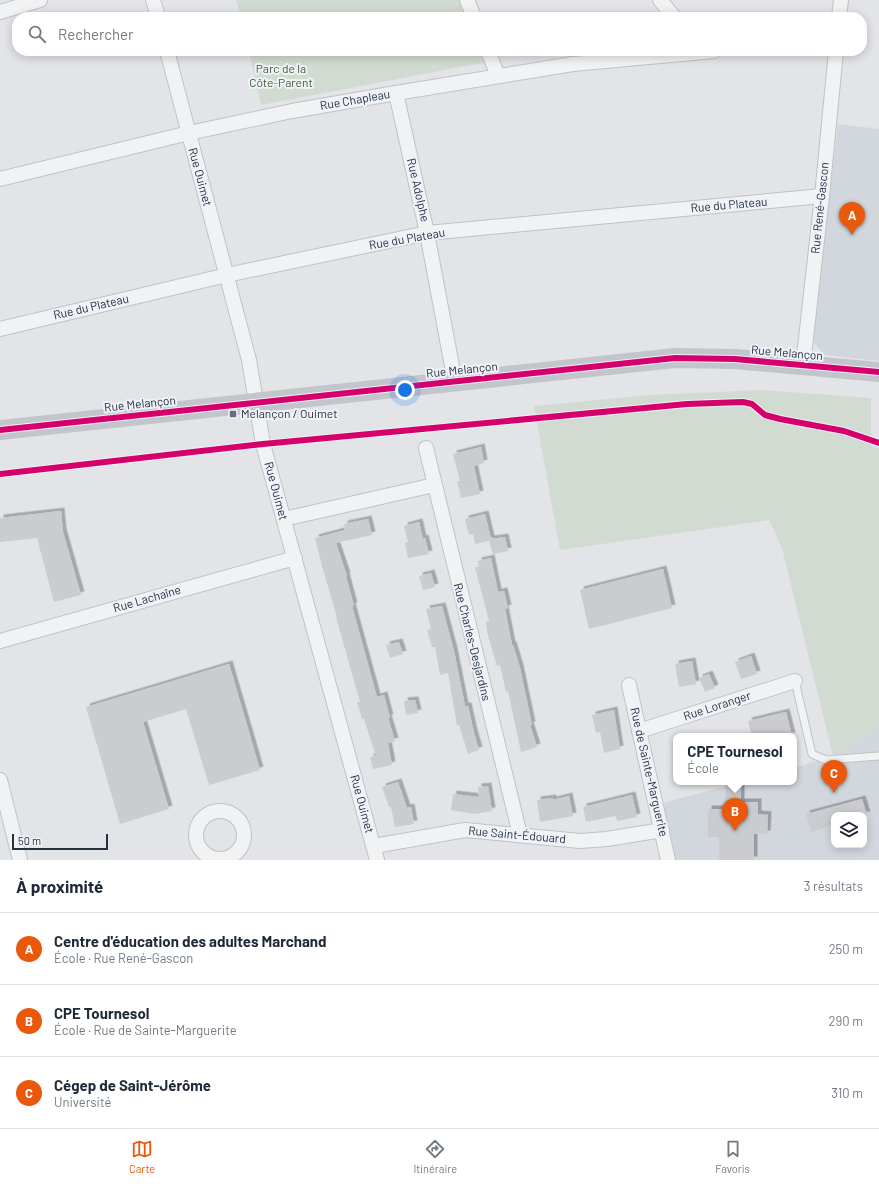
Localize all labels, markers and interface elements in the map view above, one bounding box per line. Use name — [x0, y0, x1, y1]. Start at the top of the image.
search box — [12, 12, 867, 56]
icon: search — [26, 23, 48, 45]
text: Rechercher — [58, 25, 134, 43]
park label: Parc de la Côte-Parent — [249, 61, 313, 89]
street label: Rue Chapleau — [319, 86, 391, 112]
street label: Rue Ouimet — [186, 146, 216, 208]
street label: Rue Adolphe — [405, 157, 433, 223]
street label: Rue René-Gascon — [807, 161, 831, 254]
street label: Rue du Plateau — [690, 194, 768, 214]
pin: A — [839, 202, 865, 235]
street label: Rue du Plateau — [368, 224, 446, 252]
street label: Rue du Plateau — [52, 291, 130, 322]
street label: Rue Melançon — [751, 342, 824, 362]
street label: Rue Melançon — [425, 358, 498, 380]
your location — [395, 380, 415, 400]
street label: Rue Melançon — [103, 392, 176, 414]
place label: Melançon / Ouimet — [241, 406, 338, 420]
marker: Melançon / Ouimet — [228, 409, 238, 419]
street label: Rue Ouimet — [262, 460, 292, 522]
street label: Rue Charles-Desjardins — [452, 581, 494, 702]
street label: Rue Lachaîne — [111, 582, 182, 614]
street label: Rue Loranger — [681, 687, 753, 723]
street label: Rue de Sainte-Marguerite — [628, 706, 672, 838]
popup — [673, 733, 797, 785]
text: CPE Tournesol — [687, 742, 783, 760]
text: École — [687, 760, 719, 776]
pin: C — [821, 760, 847, 793]
street label: Rue Ouimet — [348, 773, 378, 835]
pin: B — [722, 798, 748, 831]
map controls — [831, 812, 867, 848]
button: layers — [831, 812, 867, 848]
street label: Rue Saint-Édouard — [468, 823, 566, 845]
scale bar — [12, 832, 108, 851]
text: 50 m — [18, 834, 41, 847]
text: À proximité — [16, 876, 103, 896]
text: 3 résultats — [804, 878, 863, 894]
text: Centre d'éducation des adultes Marchand — [54, 932, 327, 950]
text: A — [25, 941, 33, 957]
text: 250 m — [829, 941, 863, 957]
text: École · Rue René-Gascon — [54, 950, 193, 966]
text: CPE Tournesol — [54, 1004, 149, 1022]
text: B — [25, 1013, 33, 1029]
text: 290 m — [829, 1013, 863, 1029]
text: École · Rue de Sainte-Marguerite — [54, 1022, 237, 1038]
text: Cégep de Saint-Jérôme — [54, 1076, 211, 1094]
text: C — [25, 1085, 33, 1101]
text: 310 m — [831, 1085, 863, 1101]
text: Université — [54, 1094, 111, 1110]
tab: Carte — [129, 1138, 155, 1175]
tab: Itinéraire — [413, 1138, 457, 1175]
tab: Favoris — [715, 1138, 750, 1175]

